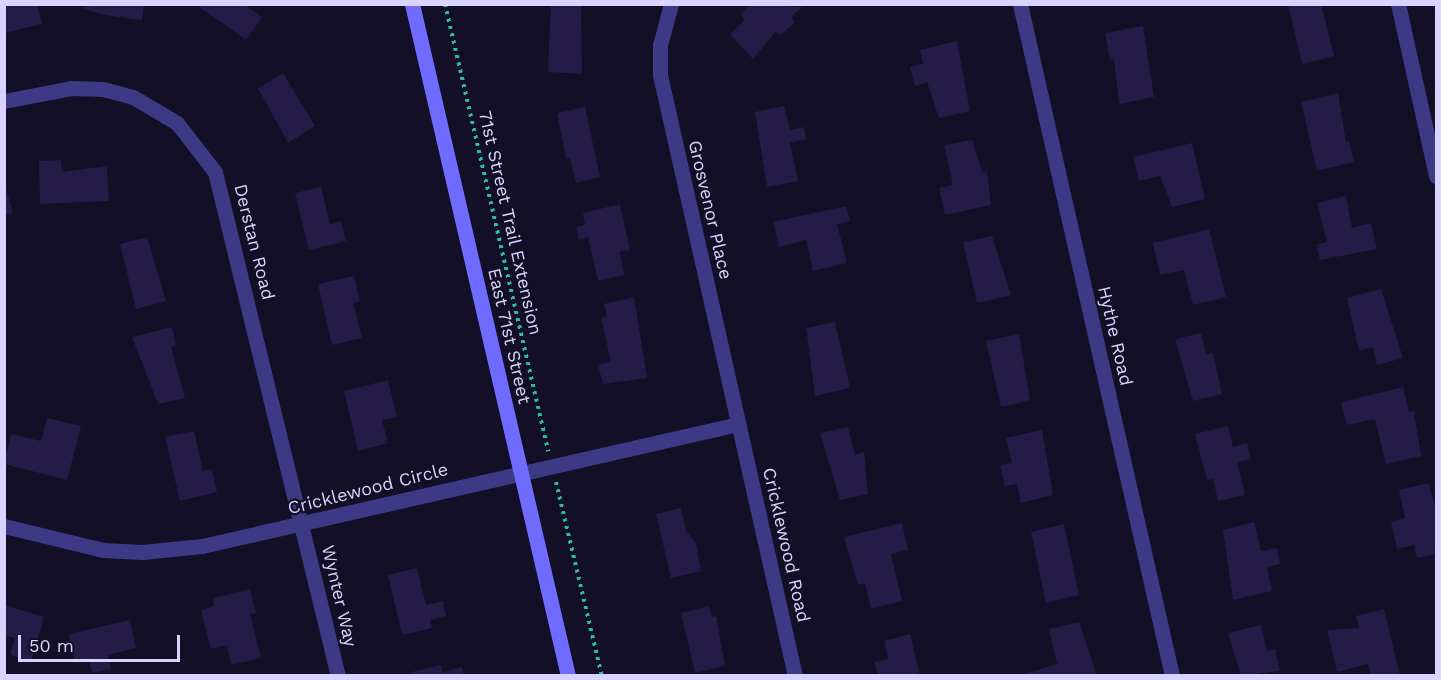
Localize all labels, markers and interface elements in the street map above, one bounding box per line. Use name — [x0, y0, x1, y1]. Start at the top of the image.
street label: 71st Street Trail Extension — [474, 108, 546, 338]
street label: Grosvenor Place — [683, 138, 737, 282]
street label: Derstan Road — [229, 182, 279, 302]
street label: East 71st Street — [483, 266, 535, 406]
street label: Hythe Road — [1093, 284, 1137, 388]
street label: Cricklewood Circle — [286, 459, 450, 519]
street label: Cricklewood Road — [758, 466, 814, 624]
street label: Wynter Way — [317, 543, 361, 649]
scale bar — [21, 623, 183, 661]
text: 50 m — [29, 635, 74, 656]

